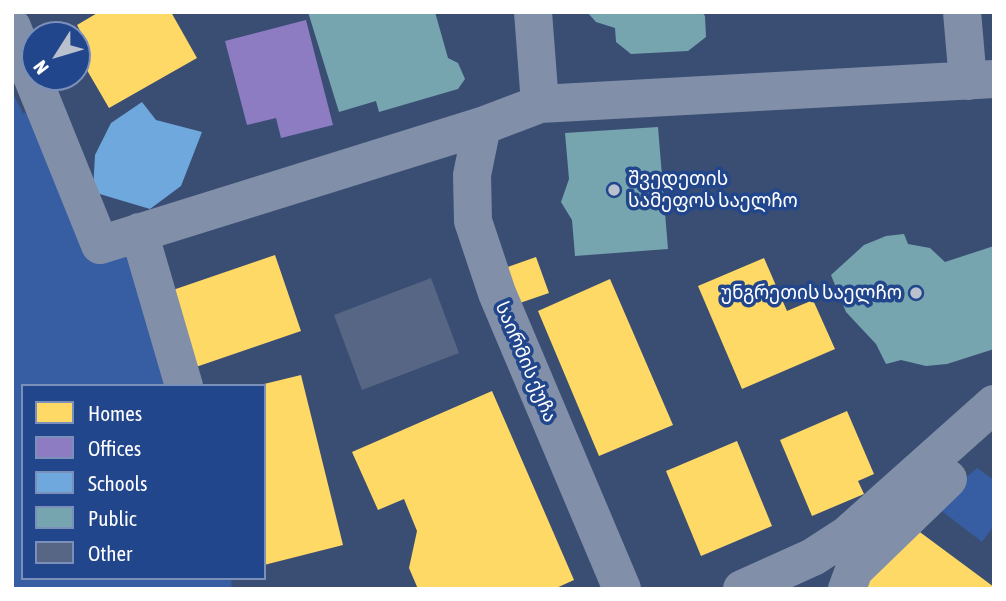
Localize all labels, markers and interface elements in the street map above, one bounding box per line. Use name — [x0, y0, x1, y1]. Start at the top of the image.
north arrow — [21, 21, 91, 91]
text: N — [29, 56, 53, 79]
place label: შვედეთის სამეფოს საელჩო — [628, 168, 798, 212]
marker: შვედეთის სამეფოს საელჩო — [606, 182, 622, 198]
place label: უნგრეთის საელჩო — [721, 282, 902, 304]
marker: უნგრეთის საელჩო — [908, 285, 924, 301]
street label: საირმის ქუჩა — [490, 298, 562, 426]
legend — [21, 384, 266, 580]
text: Homes — [88, 401, 142, 425]
text: Offices — [88, 436, 141, 460]
text: Schools — [88, 471, 148, 495]
text: Public — [88, 506, 137, 530]
text: Other — [88, 541, 132, 565]

